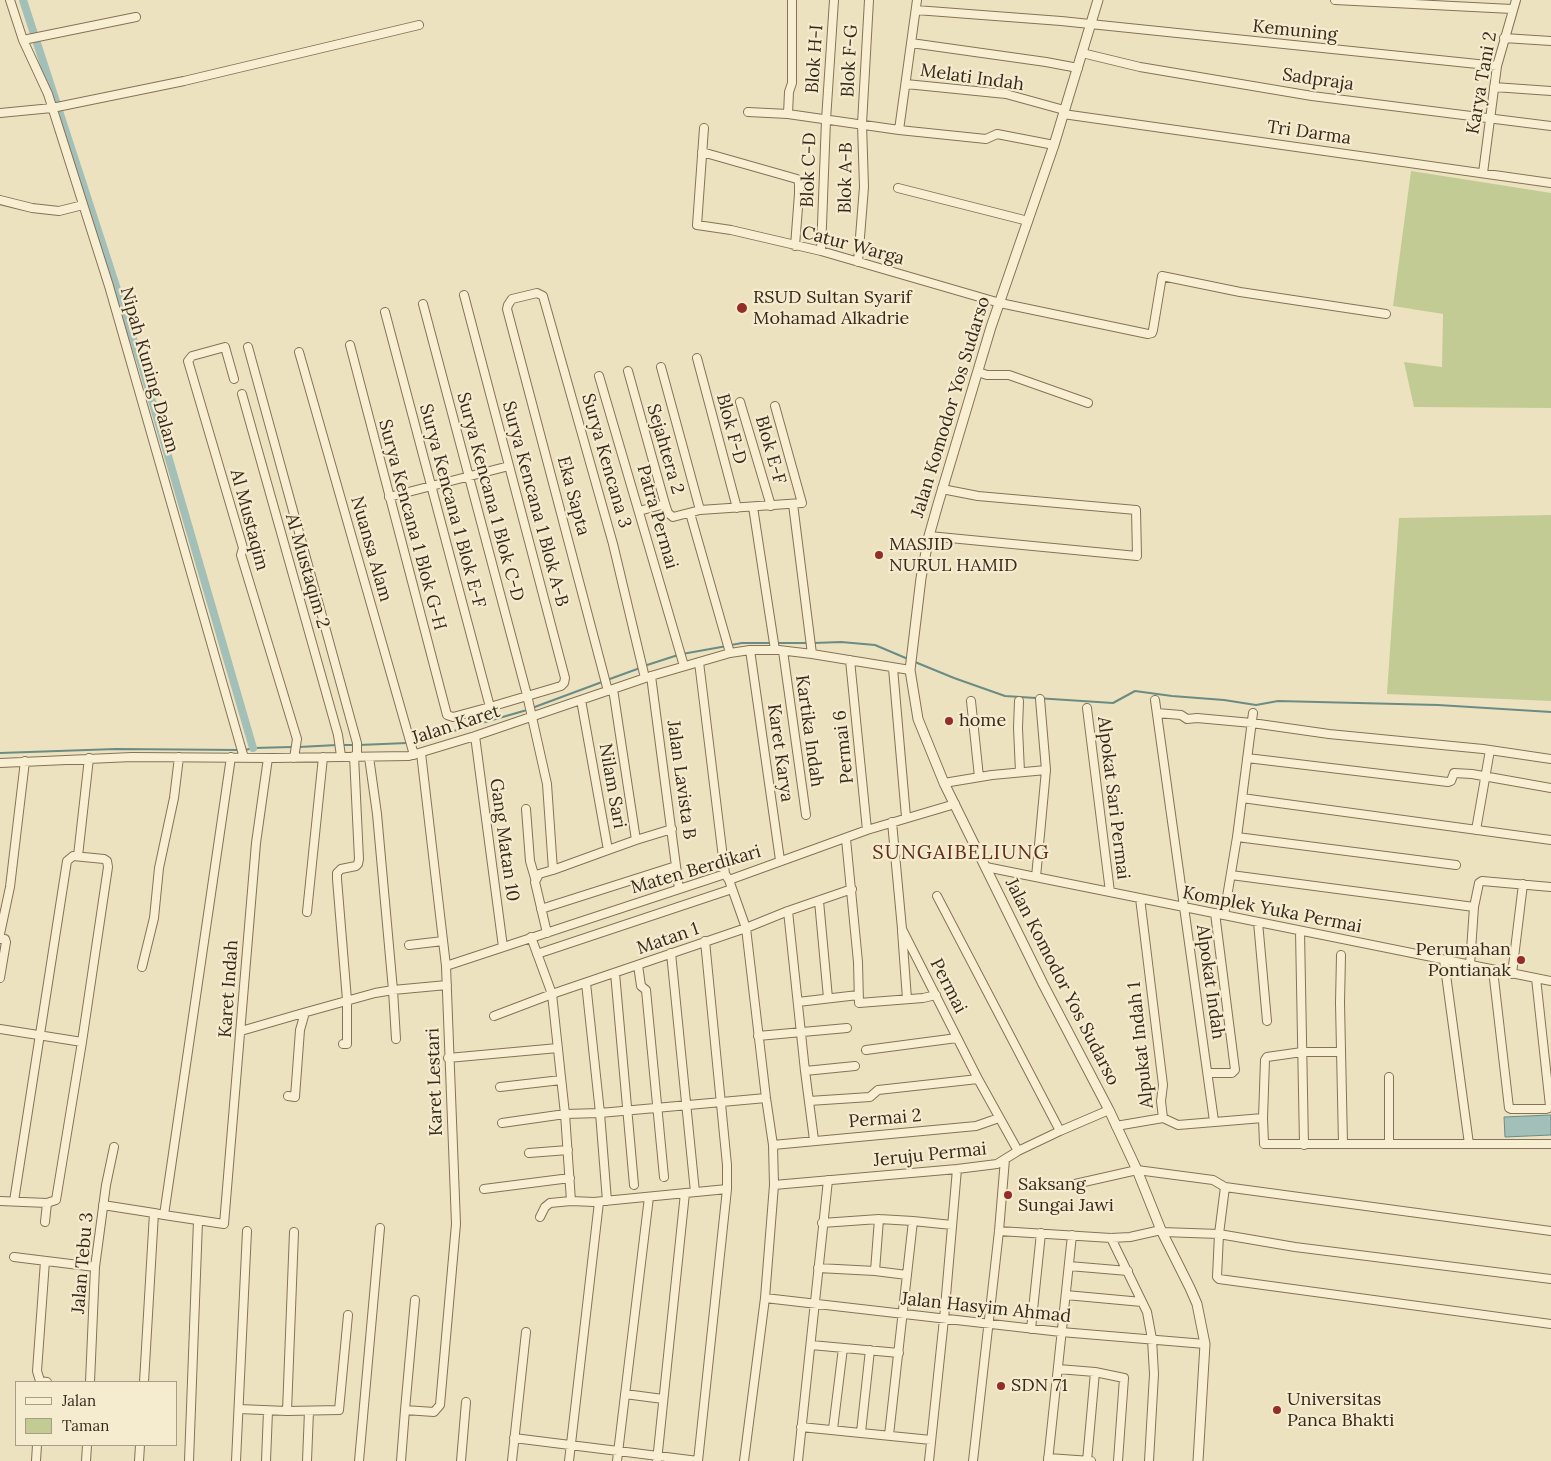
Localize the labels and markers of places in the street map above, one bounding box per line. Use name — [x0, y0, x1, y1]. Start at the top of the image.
place label: RSUD Sultan Syarif Mohamad Alkadrie — [753, 287, 912, 330]
marker: RSUD Sultan Syarif Mohamad Alkadrie — [735, 301, 749, 315]
place label: MASJID NURUL HAMID — [889, 534, 1017, 576]
marker: MASJID NURUL HAMID — [873, 549, 885, 561]
place label: home — [959, 710, 1006, 732]
marker: home — [943, 715, 955, 727]
place label: Perumahan Pontianak — [1416, 939, 1511, 982]
marker: Perumahan Pontianak — [1515, 954, 1527, 966]
place label: Saksang Sungai Jawi — [1018, 1174, 1114, 1216]
marker: Saksang Sungai Jawi — [1002, 1189, 1014, 1201]
place label: SDN 71 — [1011, 1375, 1068, 1397]
marker: SDN 71 — [995, 1380, 1007, 1392]
place label: Universitas Panca Bhakti — [1287, 1389, 1394, 1432]
marker: Universitas Panca Bhakti — [1271, 1404, 1283, 1416]

